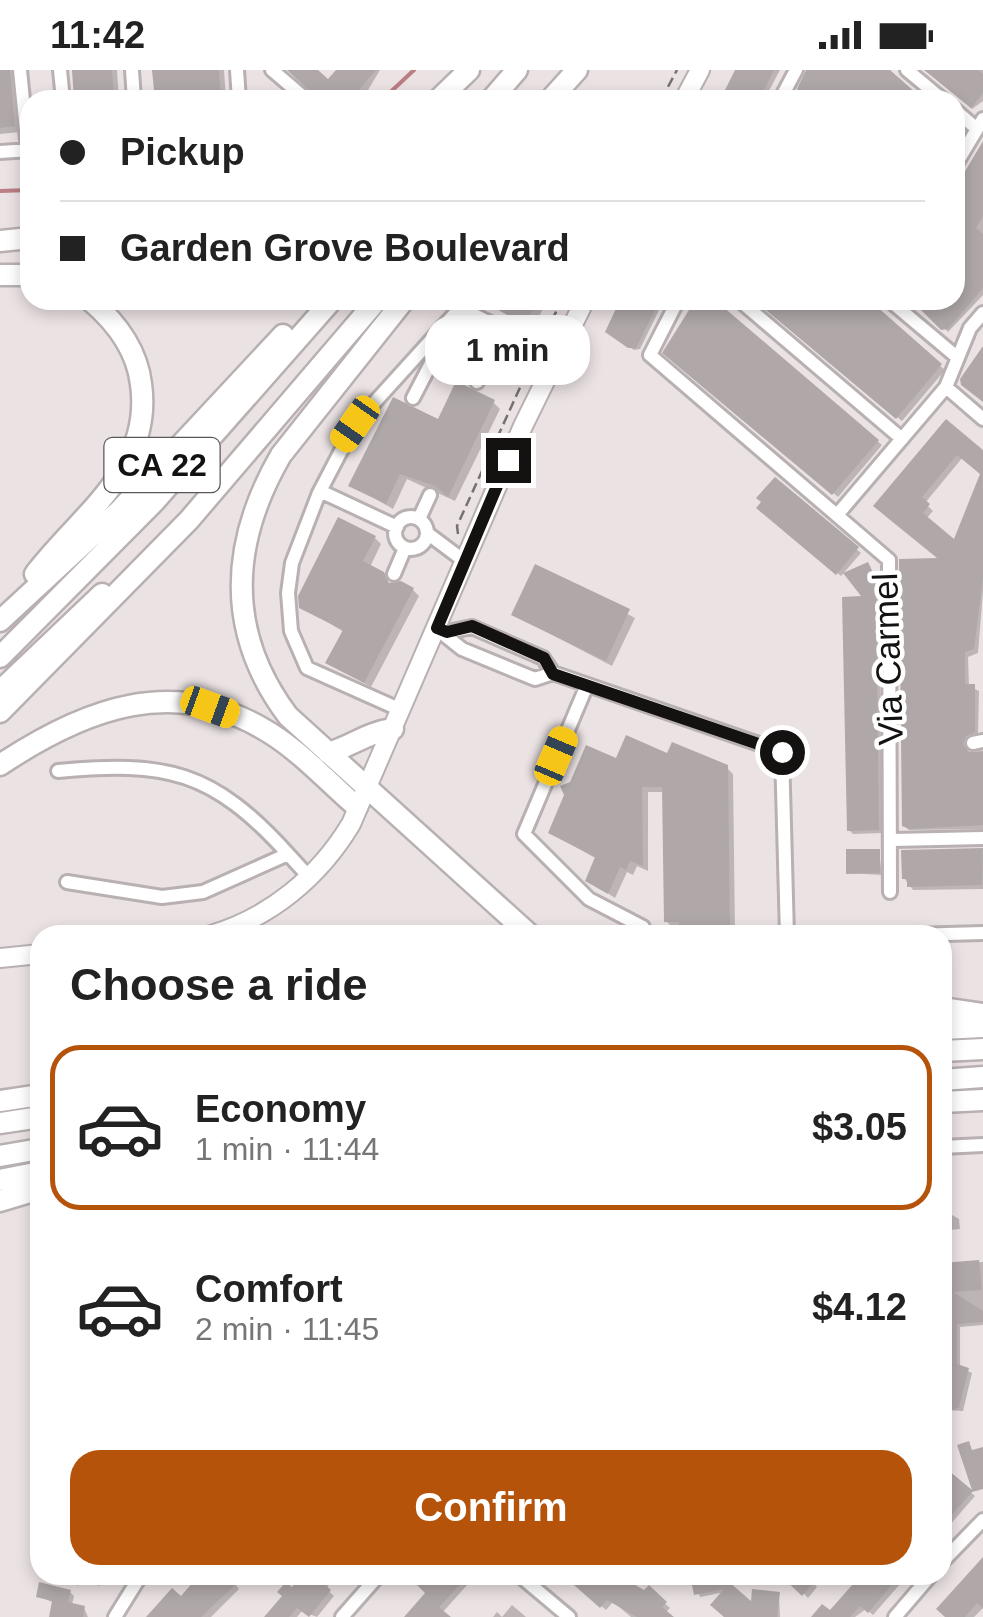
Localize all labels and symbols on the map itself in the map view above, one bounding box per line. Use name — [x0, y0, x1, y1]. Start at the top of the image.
callout: 1 min — [426, 315, 590, 385]
car — [326, 391, 384, 457]
road number: CA 22 — [104, 438, 220, 492]
route end — [486, 438, 531, 483]
street label: Via Carmel — [865, 572, 910, 746]
car — [177, 683, 243, 731]
car — [530, 723, 582, 789]
route start — [760, 730, 805, 775]

